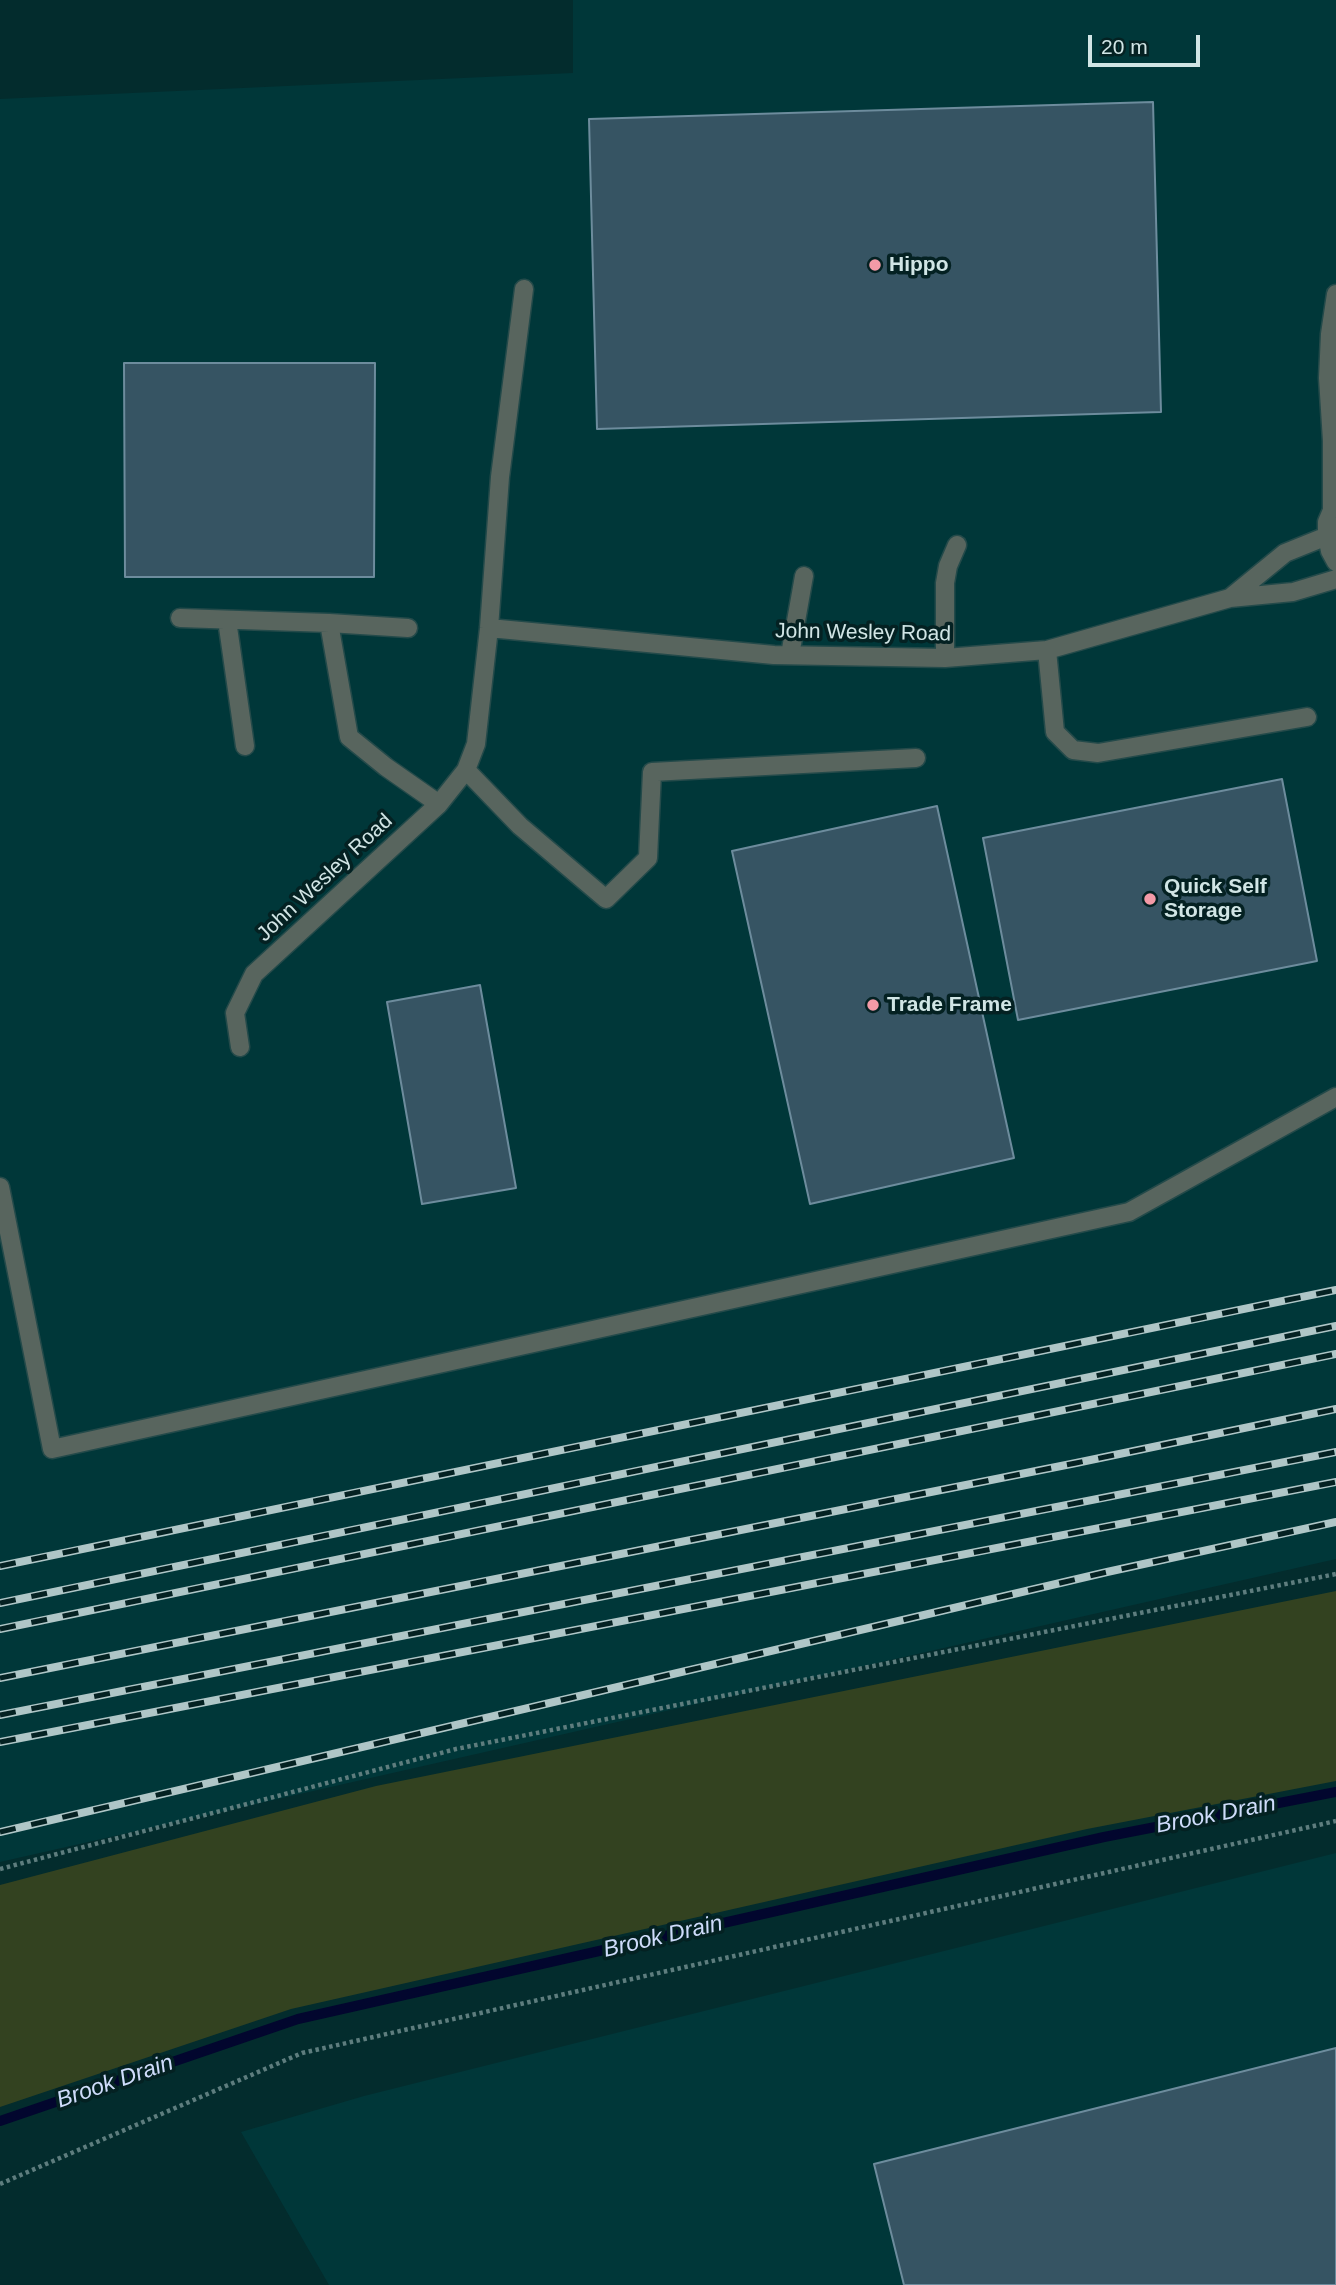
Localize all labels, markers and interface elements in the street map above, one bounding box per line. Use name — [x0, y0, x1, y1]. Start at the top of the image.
scale bar — [1091, 21, 1203, 65]
text: 20 m — [1101, 35, 1148, 58]
place label: Hippo — [889, 252, 948, 278]
marker: Hippo — [867, 257, 883, 273]
street label: John Wesley Road — [775, 619, 951, 647]
street label: John Wesley Road — [252, 809, 398, 947]
place label: Quick Self Storage — [1164, 874, 1267, 924]
marker: Quick Self Storage — [1142, 891, 1158, 907]
place label: Trade Frame — [887, 992, 1012, 1018]
marker: Trade Frame — [865, 997, 881, 1013]
water label: Brook Drain — [1154, 1790, 1278, 1840]
water label: Brook Drain — [601, 1910, 725, 1964]
water label: Brook Drain — [53, 2049, 177, 2115]

